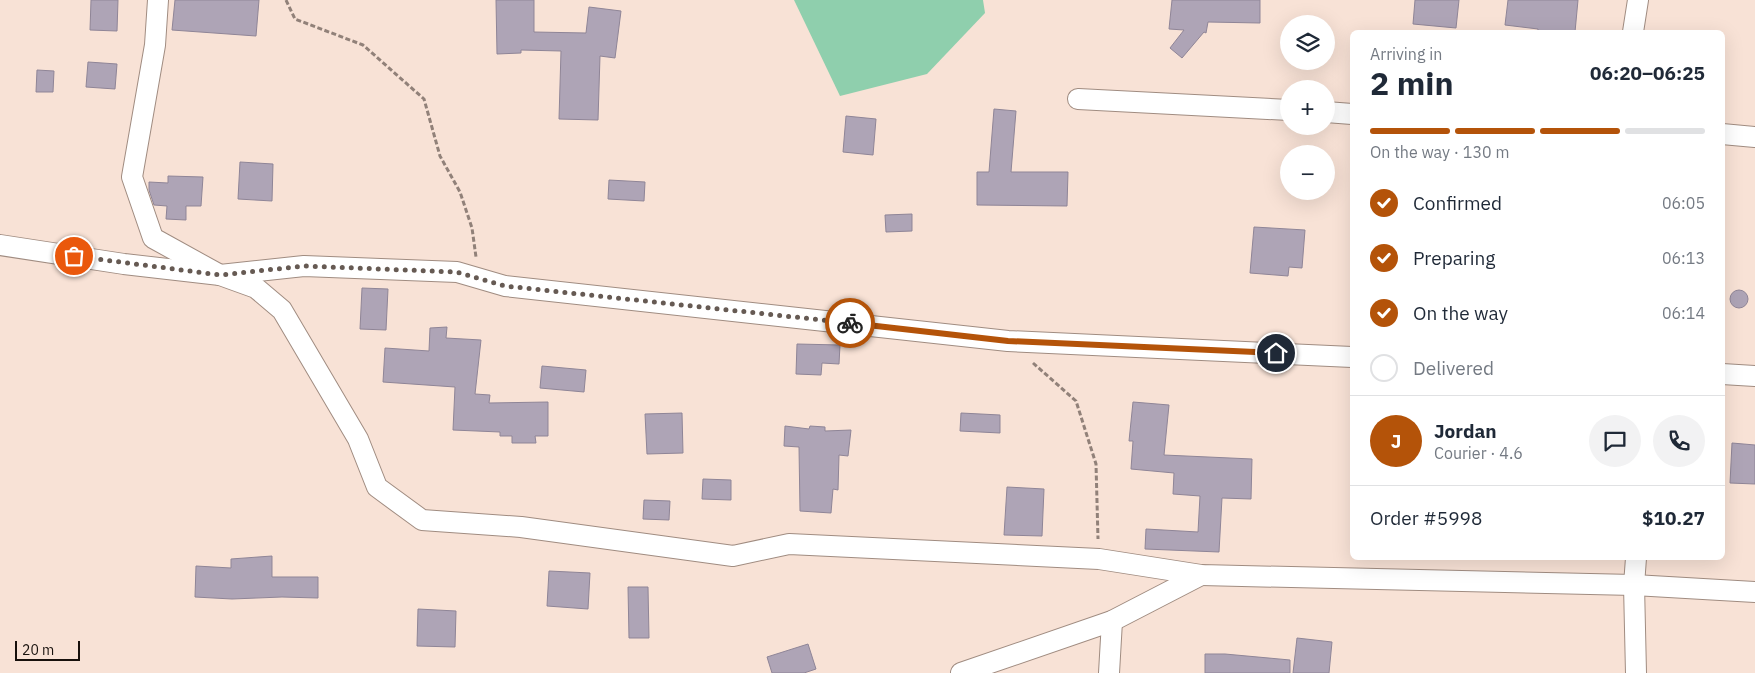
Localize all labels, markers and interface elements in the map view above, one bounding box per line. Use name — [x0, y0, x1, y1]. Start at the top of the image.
map controls — [1280, 15, 1335, 200]
button: layers — [1280, 15, 1335, 70]
text: Arriving in — [1370, 44, 1442, 64]
text: 06:20–06:25 — [1590, 61, 1705, 85]
text: 2 min — [1370, 62, 1454, 104]
button: + — [1280, 80, 1335, 135]
text: On the way · 130 m — [1370, 142, 1509, 162]
button: − — [1280, 145, 1335, 200]
icon: check — [1370, 189, 1398, 217]
text: Confirmed — [1413, 191, 1502, 215]
text: 06:05 — [1662, 193, 1705, 213]
pin — [53, 235, 95, 277]
icon: bag — [60, 242, 88, 270]
icon: check — [1370, 244, 1398, 272]
text: Preparing — [1413, 246, 1495, 270]
text: 06:13 — [1662, 248, 1705, 268]
courier — [825, 298, 875, 348]
icon: check — [1370, 299, 1398, 327]
text: On the way — [1413, 301, 1508, 325]
text: 06:14 — [1662, 303, 1705, 323]
icon: bike — [836, 309, 864, 337]
pin — [1255, 332, 1297, 374]
icon: home — [1262, 339, 1290, 367]
text: Delivered — [1413, 356, 1494, 380]
button: chat — [1589, 415, 1641, 467]
button: phone — [1653, 415, 1705, 467]
text: Jordan — [1434, 419, 1497, 443]
text: J — [1391, 429, 1401, 453]
text: Courier · 4.6 — [1434, 443, 1523, 463]
text: Order #5998 — [1370, 506, 1482, 530]
text: $10.27 — [1642, 506, 1705, 530]
scale bar — [15, 638, 80, 661]
text: 20 m — [22, 641, 54, 659]

